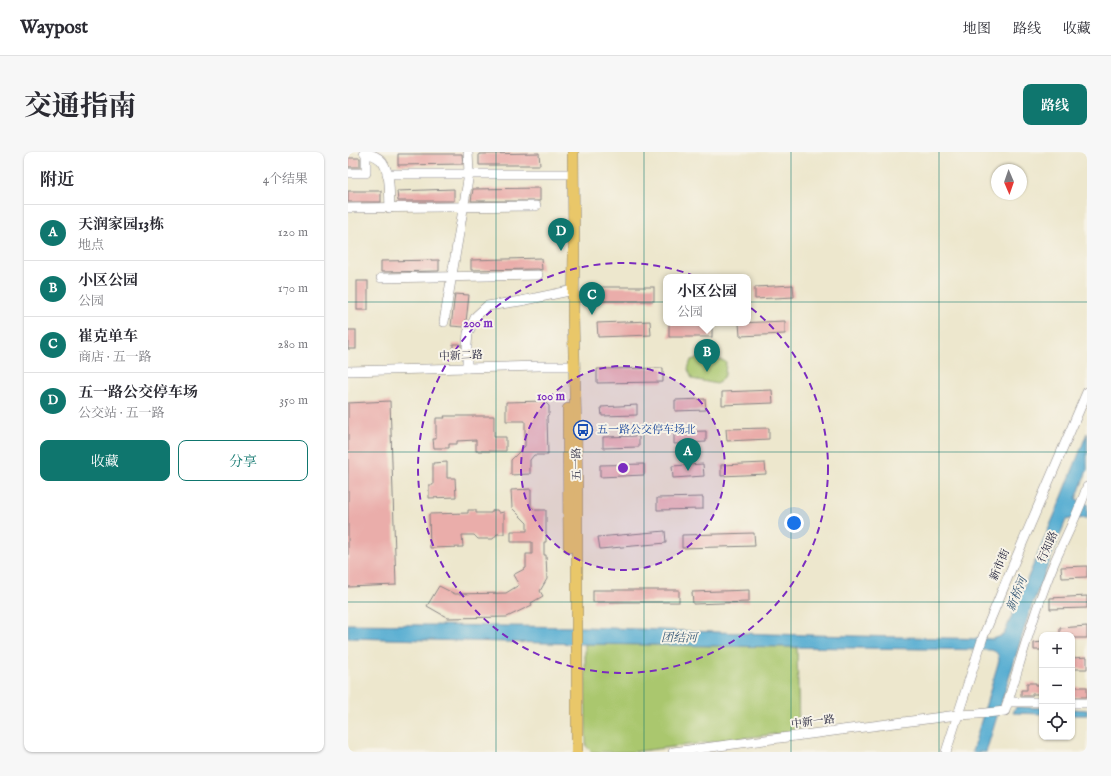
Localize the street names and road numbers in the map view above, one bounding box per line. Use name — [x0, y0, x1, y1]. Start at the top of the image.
street label: 中新二路 — [439, 348, 483, 364]
street label: 五一路 — [570, 447, 584, 481]
street label: 行知路 — [1035, 529, 1061, 565]
street label: 新市街 — [987, 547, 1013, 583]
street label: 中新一路 — [790, 712, 836, 732]

